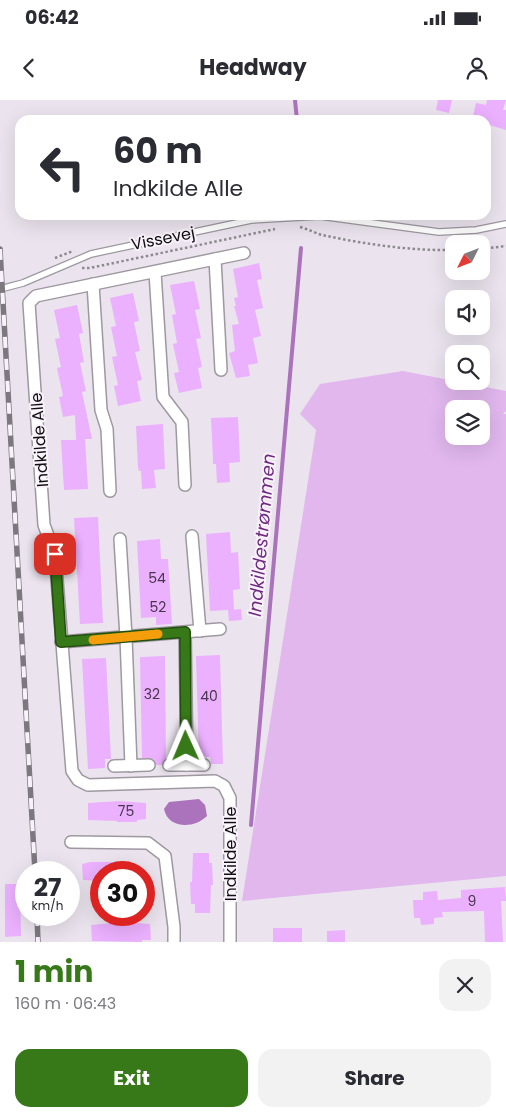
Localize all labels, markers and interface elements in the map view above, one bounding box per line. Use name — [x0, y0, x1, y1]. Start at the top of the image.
text: 06:42 — [25, 4, 79, 31]
text: Headway — [199, 52, 307, 83]
icon: back — [15, 54, 43, 82]
icon: person — [463, 54, 491, 82]
text: 60 m — [113, 126, 203, 175]
icon: left — [30, 135, 95, 200]
text: Indkilde Alle — [113, 173, 243, 204]
street label: Vissevej — [129, 221, 197, 256]
north arrow — [445, 235, 490, 280]
map controls — [445, 235, 490, 445]
button: sound — [445, 290, 490, 335]
button: search — [445, 345, 490, 390]
street label: Indkilde Alle — [25, 392, 54, 488]
button: layers — [445, 400, 490, 445]
water label: Indkildestrømmen — [242, 452, 281, 617]
pin — [34, 533, 76, 575]
icon: arrive — [41, 540, 69, 568]
house number: 54 — [148, 568, 166, 588]
house number: 52 — [150, 597, 166, 617]
house number: 32 — [144, 684, 160, 704]
house number: 40 — [200, 686, 218, 706]
position arrow — [159, 719, 211, 771]
house number: 75 — [118, 801, 134, 821]
street label: Indkilde Alle — [219, 807, 242, 901]
speed limit sign: 30 — [90, 861, 155, 926]
text: 27 — [34, 870, 61, 905]
house number: 9 — [468, 891, 476, 911]
text: km/h — [32, 897, 63, 914]
text: 1 min — [15, 950, 93, 993]
button: close — [439, 959, 491, 1011]
text: 160 m · 06:43 — [15, 992, 116, 1015]
button: Exit — [15, 1049, 248, 1107]
button: Share — [258, 1049, 491, 1107]

